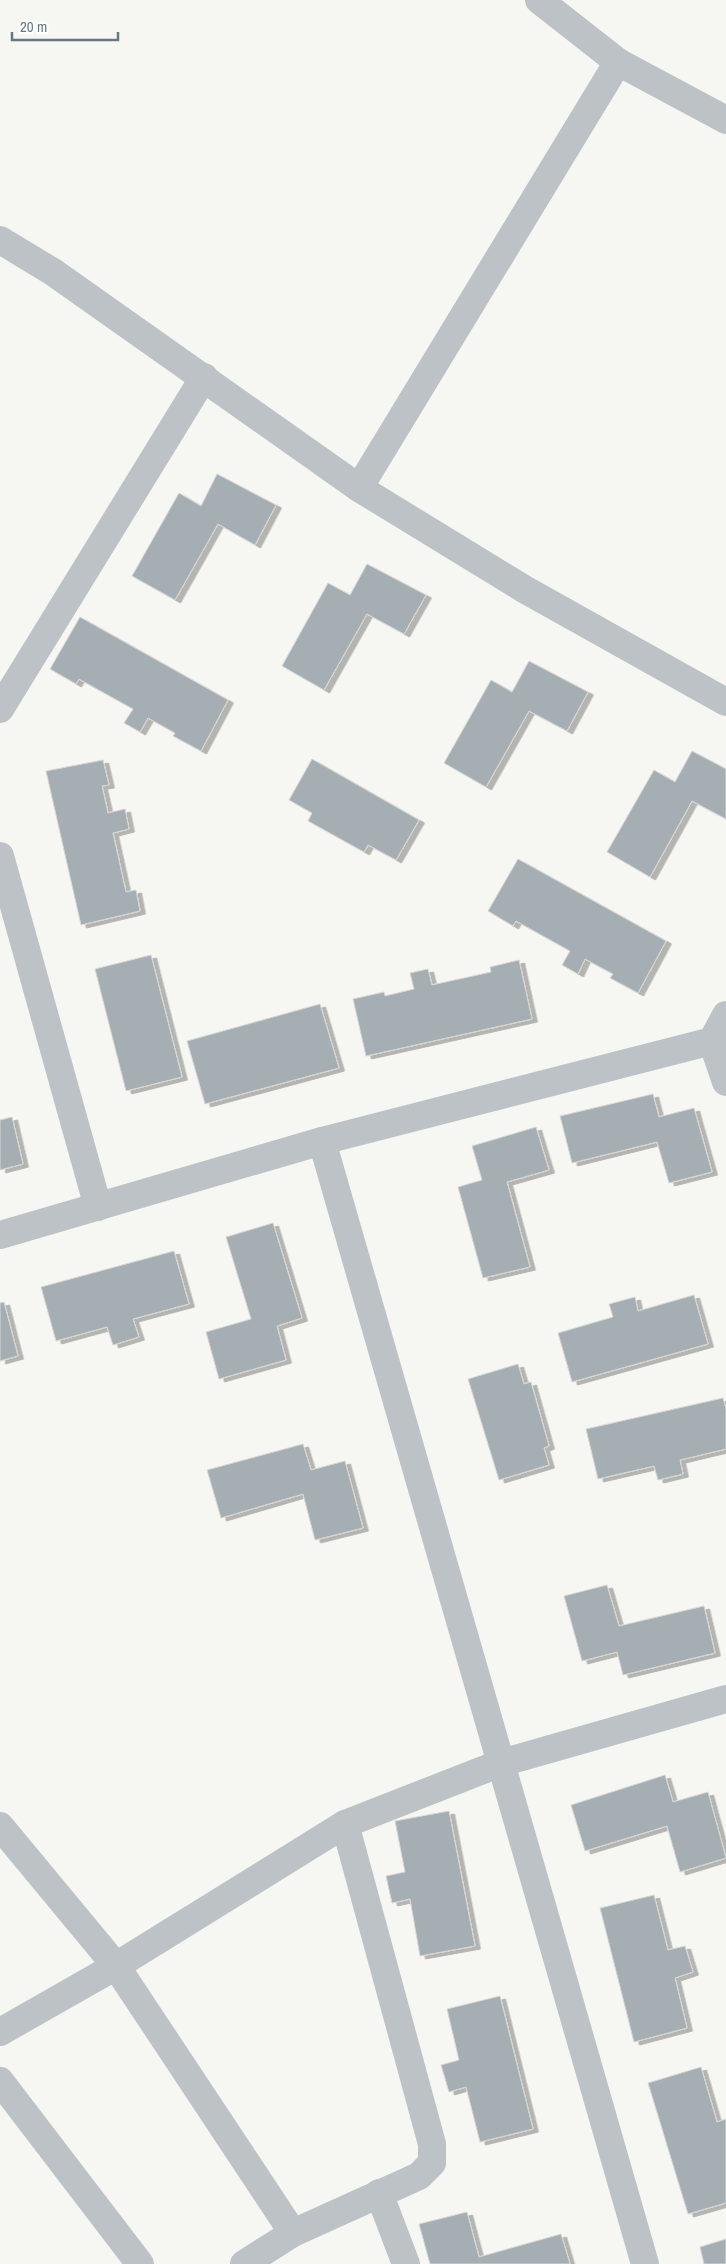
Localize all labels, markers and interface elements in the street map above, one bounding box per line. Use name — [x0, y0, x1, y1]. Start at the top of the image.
scale bar — [12, 10, 119, 42]
text: 20 m — [20, 16, 47, 37]

